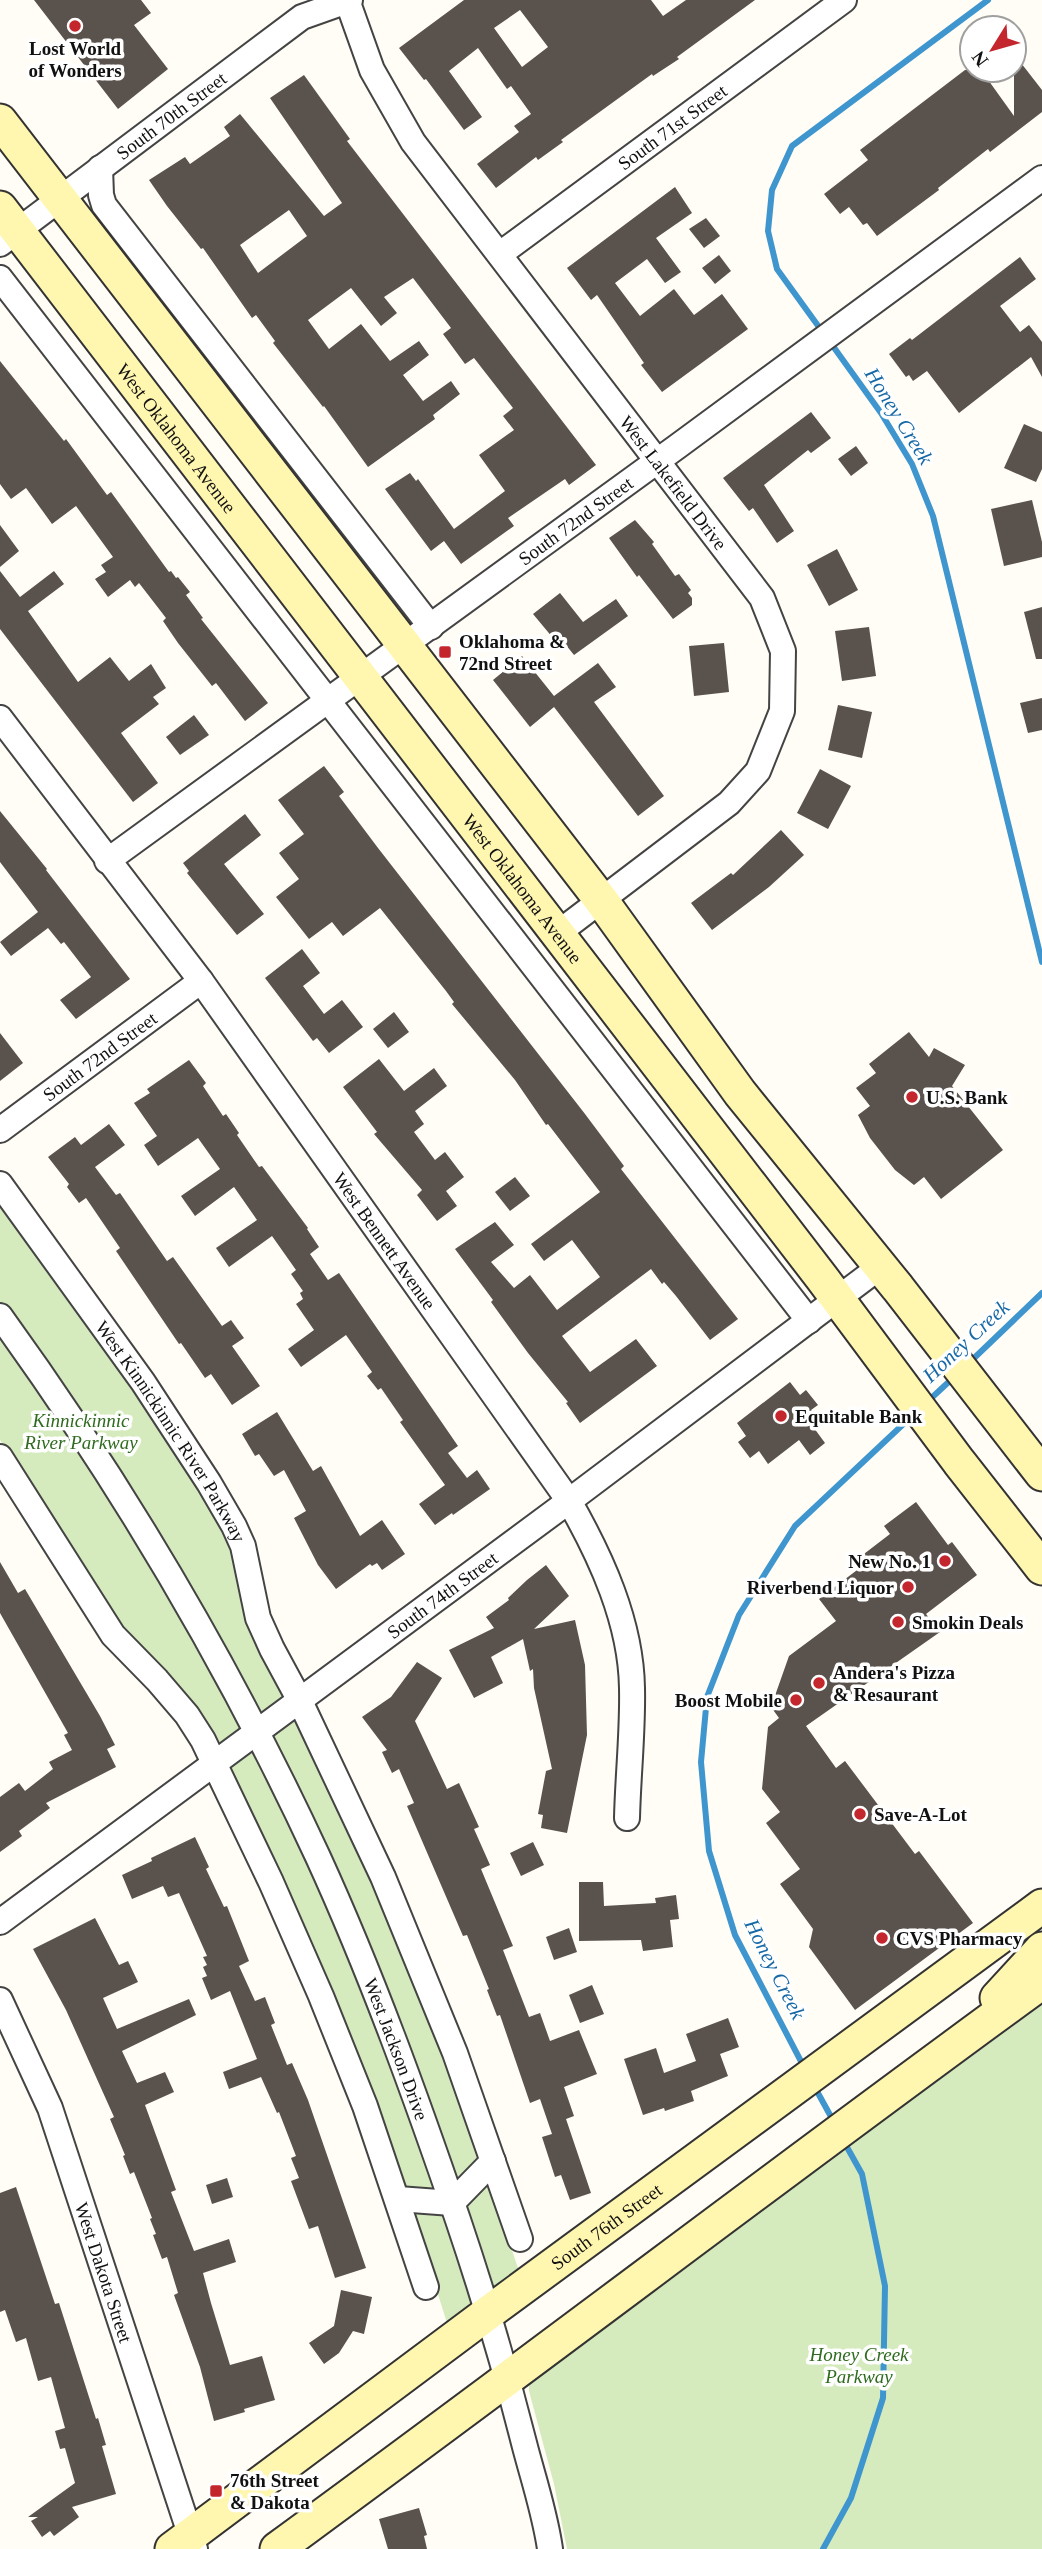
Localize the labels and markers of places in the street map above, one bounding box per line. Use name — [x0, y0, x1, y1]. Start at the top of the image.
marker: Lost World of Wonders — [67, 18, 83, 34]
place label: Lost World of Wonders — [28, 38, 122, 81]
place label: Oklahoma & 72nd Street — [459, 631, 565, 674]
marker: Oklahoma & 72nd Street — [437, 644, 453, 660]
place label: U.S. Bank — [926, 1087, 1008, 1108]
marker: U.S. Bank — [904, 1089, 920, 1105]
place label: Equitable Bank — [795, 1406, 923, 1427]
marker: Equitable Bank — [773, 1408, 789, 1424]
place label: New No. 1 — [848, 1551, 931, 1572]
marker: New No. 1 — [937, 1553, 953, 1569]
place label: Riverbend Liquor — [747, 1577, 895, 1598]
marker: Riverbend Liquor — [900, 1579, 916, 1595]
place label: Smokin Deals — [912, 1612, 1023, 1633]
marker: Smokin Deals — [890, 1614, 906, 1630]
place label: Andera's Pizza & Resaurant — [833, 1662, 955, 1705]
marker: Andera's Pizza & Resaurant — [811, 1675, 827, 1691]
place label: Boost Mobile — [675, 1690, 782, 1711]
marker: Boost Mobile — [788, 1692, 804, 1708]
place label: Save-A-Lot — [874, 1804, 968, 1825]
marker: Save-A-Lot — [852, 1806, 868, 1822]
place label: CVS Pharmacy — [896, 1928, 1023, 1949]
marker: CVS Pharmacy — [874, 1930, 890, 1946]
place label: 76th Street & Dakota — [230, 2470, 319, 2513]
marker: 76th Street & Dakota — [208, 2483, 224, 2499]

